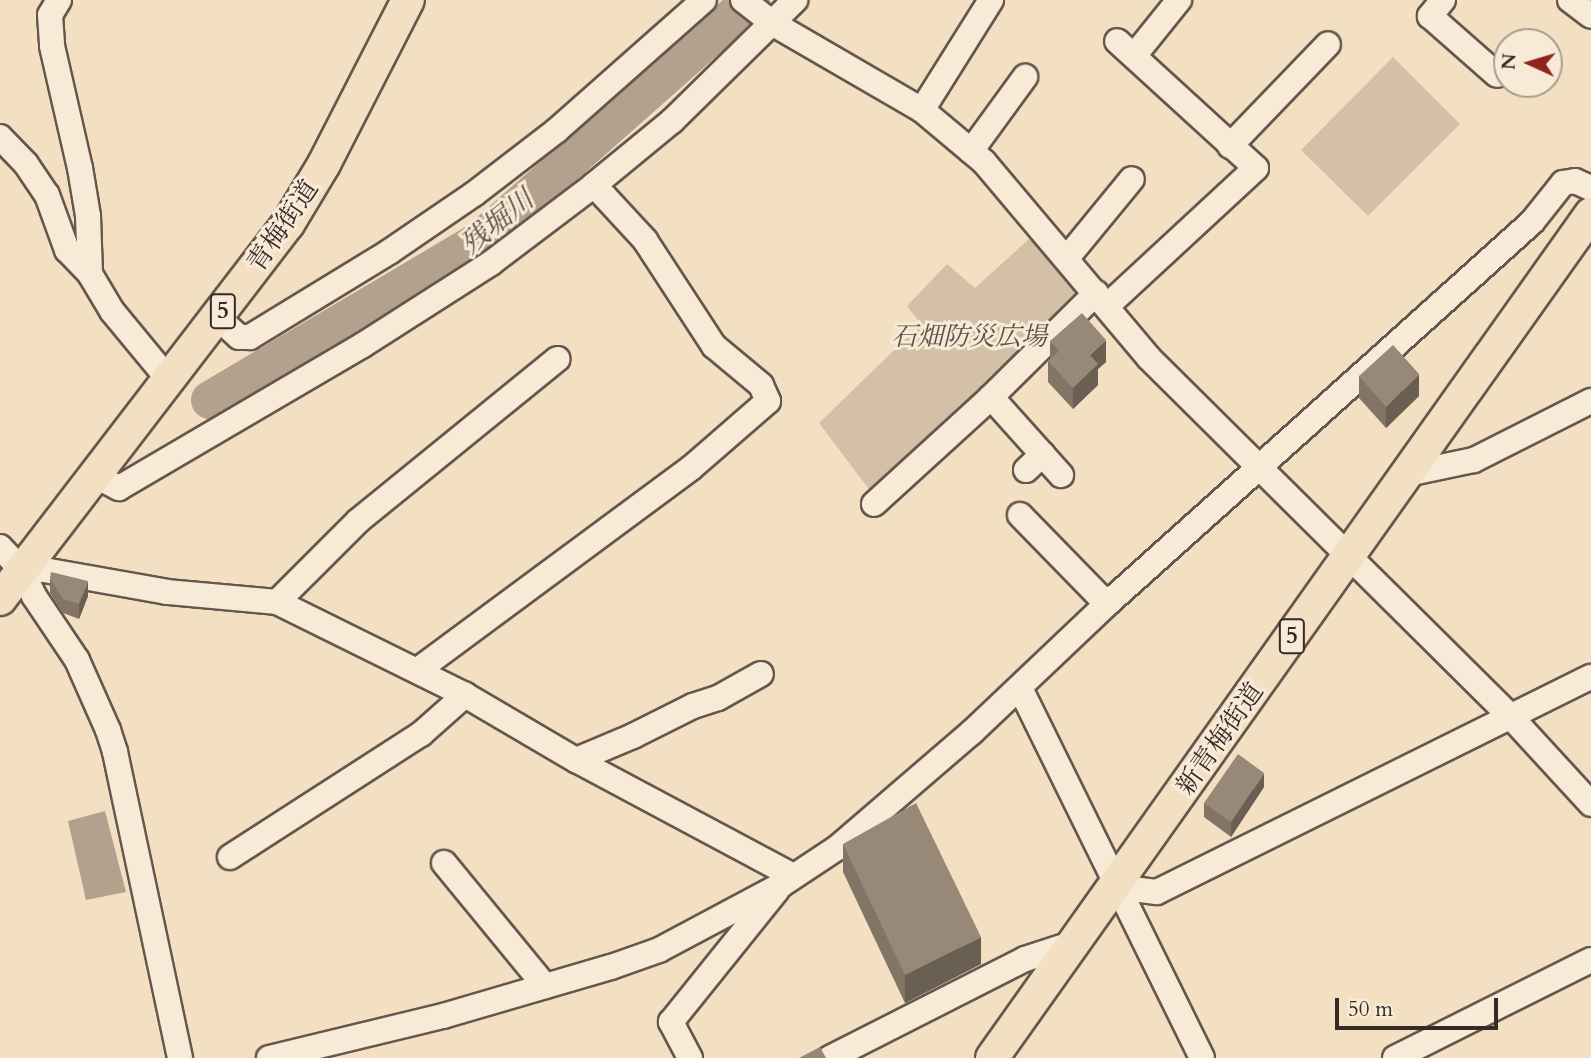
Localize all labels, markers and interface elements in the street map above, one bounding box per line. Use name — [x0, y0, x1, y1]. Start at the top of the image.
north arrow — [1493, 28, 1563, 98]
text: N — [1496, 53, 1523, 71]
street label: 青梅街道 — [241, 174, 325, 278]
water label: 残堀川 — [454, 183, 540, 261]
road number: 5 — [209, 290, 237, 332]
park label: 石畑防災広場 — [891, 321, 1047, 353]
road number: 5 — [1278, 616, 1306, 656]
street label: 新青梅街道 — [1170, 677, 1270, 801]
scale bar — [1339, 984, 1502, 1028]
text: 50 m — [1348, 995, 1393, 1024]

